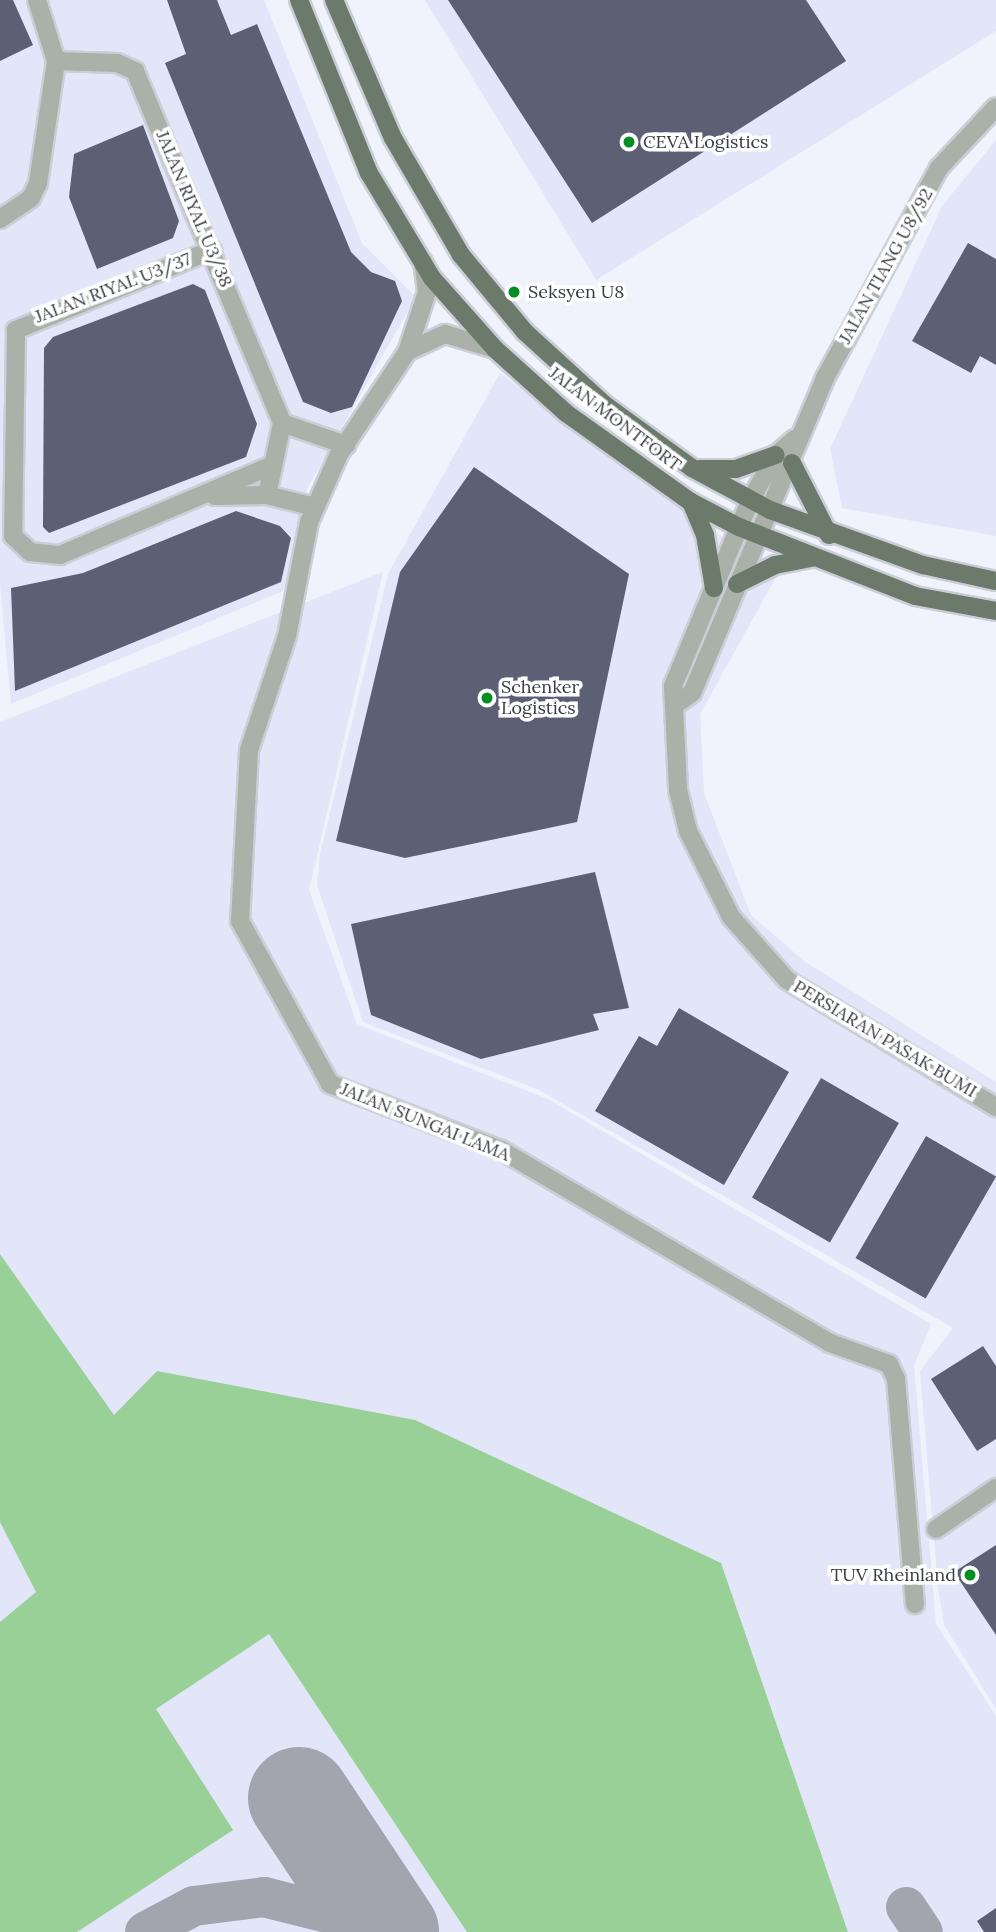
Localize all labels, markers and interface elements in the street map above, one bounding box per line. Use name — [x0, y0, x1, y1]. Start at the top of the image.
street label: JALAN RIYAL U3/38 — [151, 128, 237, 290]
place label: CEVA Logistics — [643, 131, 768, 153]
marker: CEVA Logistics — [621, 134, 637, 150]
street label: JALAN TIANG U8/92 — [834, 185, 938, 347]
street label: JALAN RIYAL U3/37 — [32, 248, 194, 328]
place label: Seksyen U8 — [528, 281, 624, 303]
marker: Seksyen U8 — [506, 284, 522, 300]
street label: JALAN MONTFORT — [544, 362, 686, 476]
place label: Schenker Logistics — [501, 677, 579, 720]
marker: Schenker Logistics — [479, 690, 495, 706]
street label: PERSIARAN PASAK BUMI — [789, 976, 981, 1102]
street label: JALAN SUNGAI LAMA — [337, 1078, 513, 1166]
place label: TUV Rheinland — [831, 1564, 956, 1586]
marker: TUV Rheinland — [962, 1567, 978, 1583]

